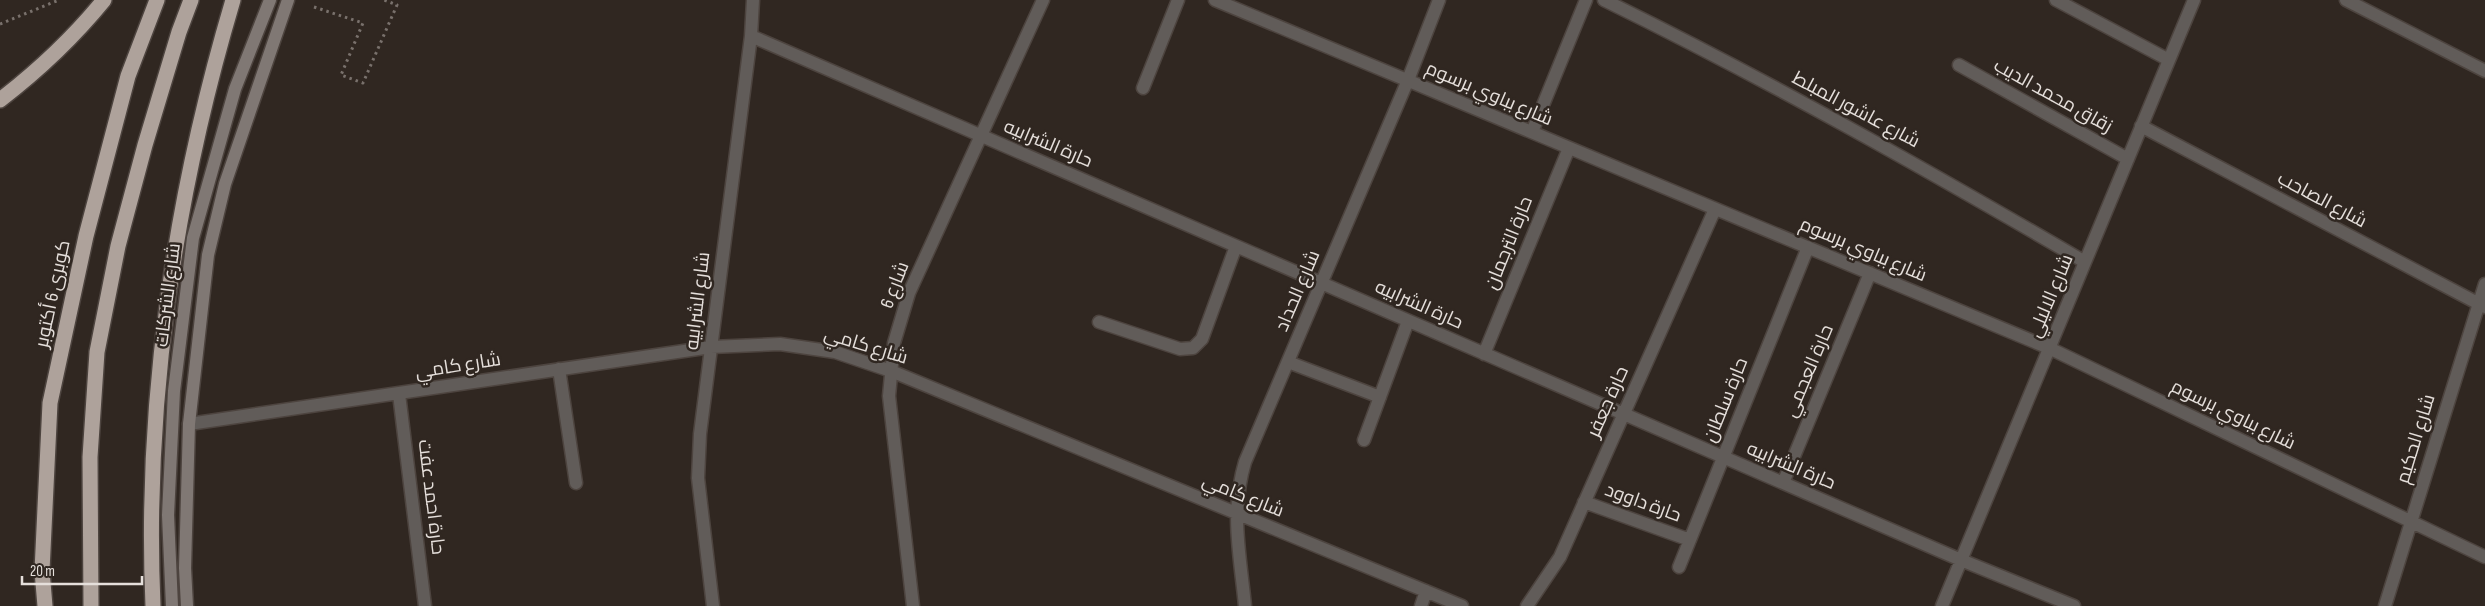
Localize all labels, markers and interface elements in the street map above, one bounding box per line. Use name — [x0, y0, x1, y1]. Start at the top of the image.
street label: زقاق محمد الديب — [1990, 54, 2116, 138]
street label: شارع بباوي برسوم — [1421, 57, 1556, 133]
street label: شارع عاشور المبلط — [1788, 67, 1924, 154]
street label: حارة الشرابيه — [1000, 115, 1096, 173]
street label: شارع الصاحب — [2273, 167, 2371, 234]
street label: حارة الترجمان — [1480, 193, 1538, 293]
street label: شارع بباوي برسوم — [1795, 213, 1930, 289]
street label: كوبرى 6 أكتوبر — [29, 238, 76, 351]
street label: شارع الشركات — [150, 242, 187, 348]
street label: شارع الحداد — [1271, 247, 1326, 336]
street label: شارع الشرابيه — [681, 251, 716, 351]
street label: شارع الاليلي — [2023, 251, 2081, 342]
street label: شارع 6 — [876, 258, 915, 312]
street label: حارة الشرابيه — [1371, 275, 1467, 335]
street label: حارة العجمي — [1779, 321, 1841, 422]
street label: شارع كامي — [821, 322, 911, 372]
street label: شارع كامي — [414, 348, 503, 386]
street label: حارة سلطان — [1699, 354, 1753, 446]
street label: حارة جعفر — [1582, 363, 1634, 442]
street label: شارع بباوي برسوم — [2166, 375, 2299, 457]
street label: شارع الحكيم — [2392, 392, 2441, 487]
street label: حارة الشرابيه — [1743, 437, 1839, 495]
street label: حارة احمد عفت — [413, 438, 449, 556]
street label: شارع كامي — [1198, 469, 1287, 525]
street label: حارة داوود — [1602, 479, 1684, 527]
scale bar — [22, 554, 142, 586]
text: 20 m — [30, 562, 55, 581]

